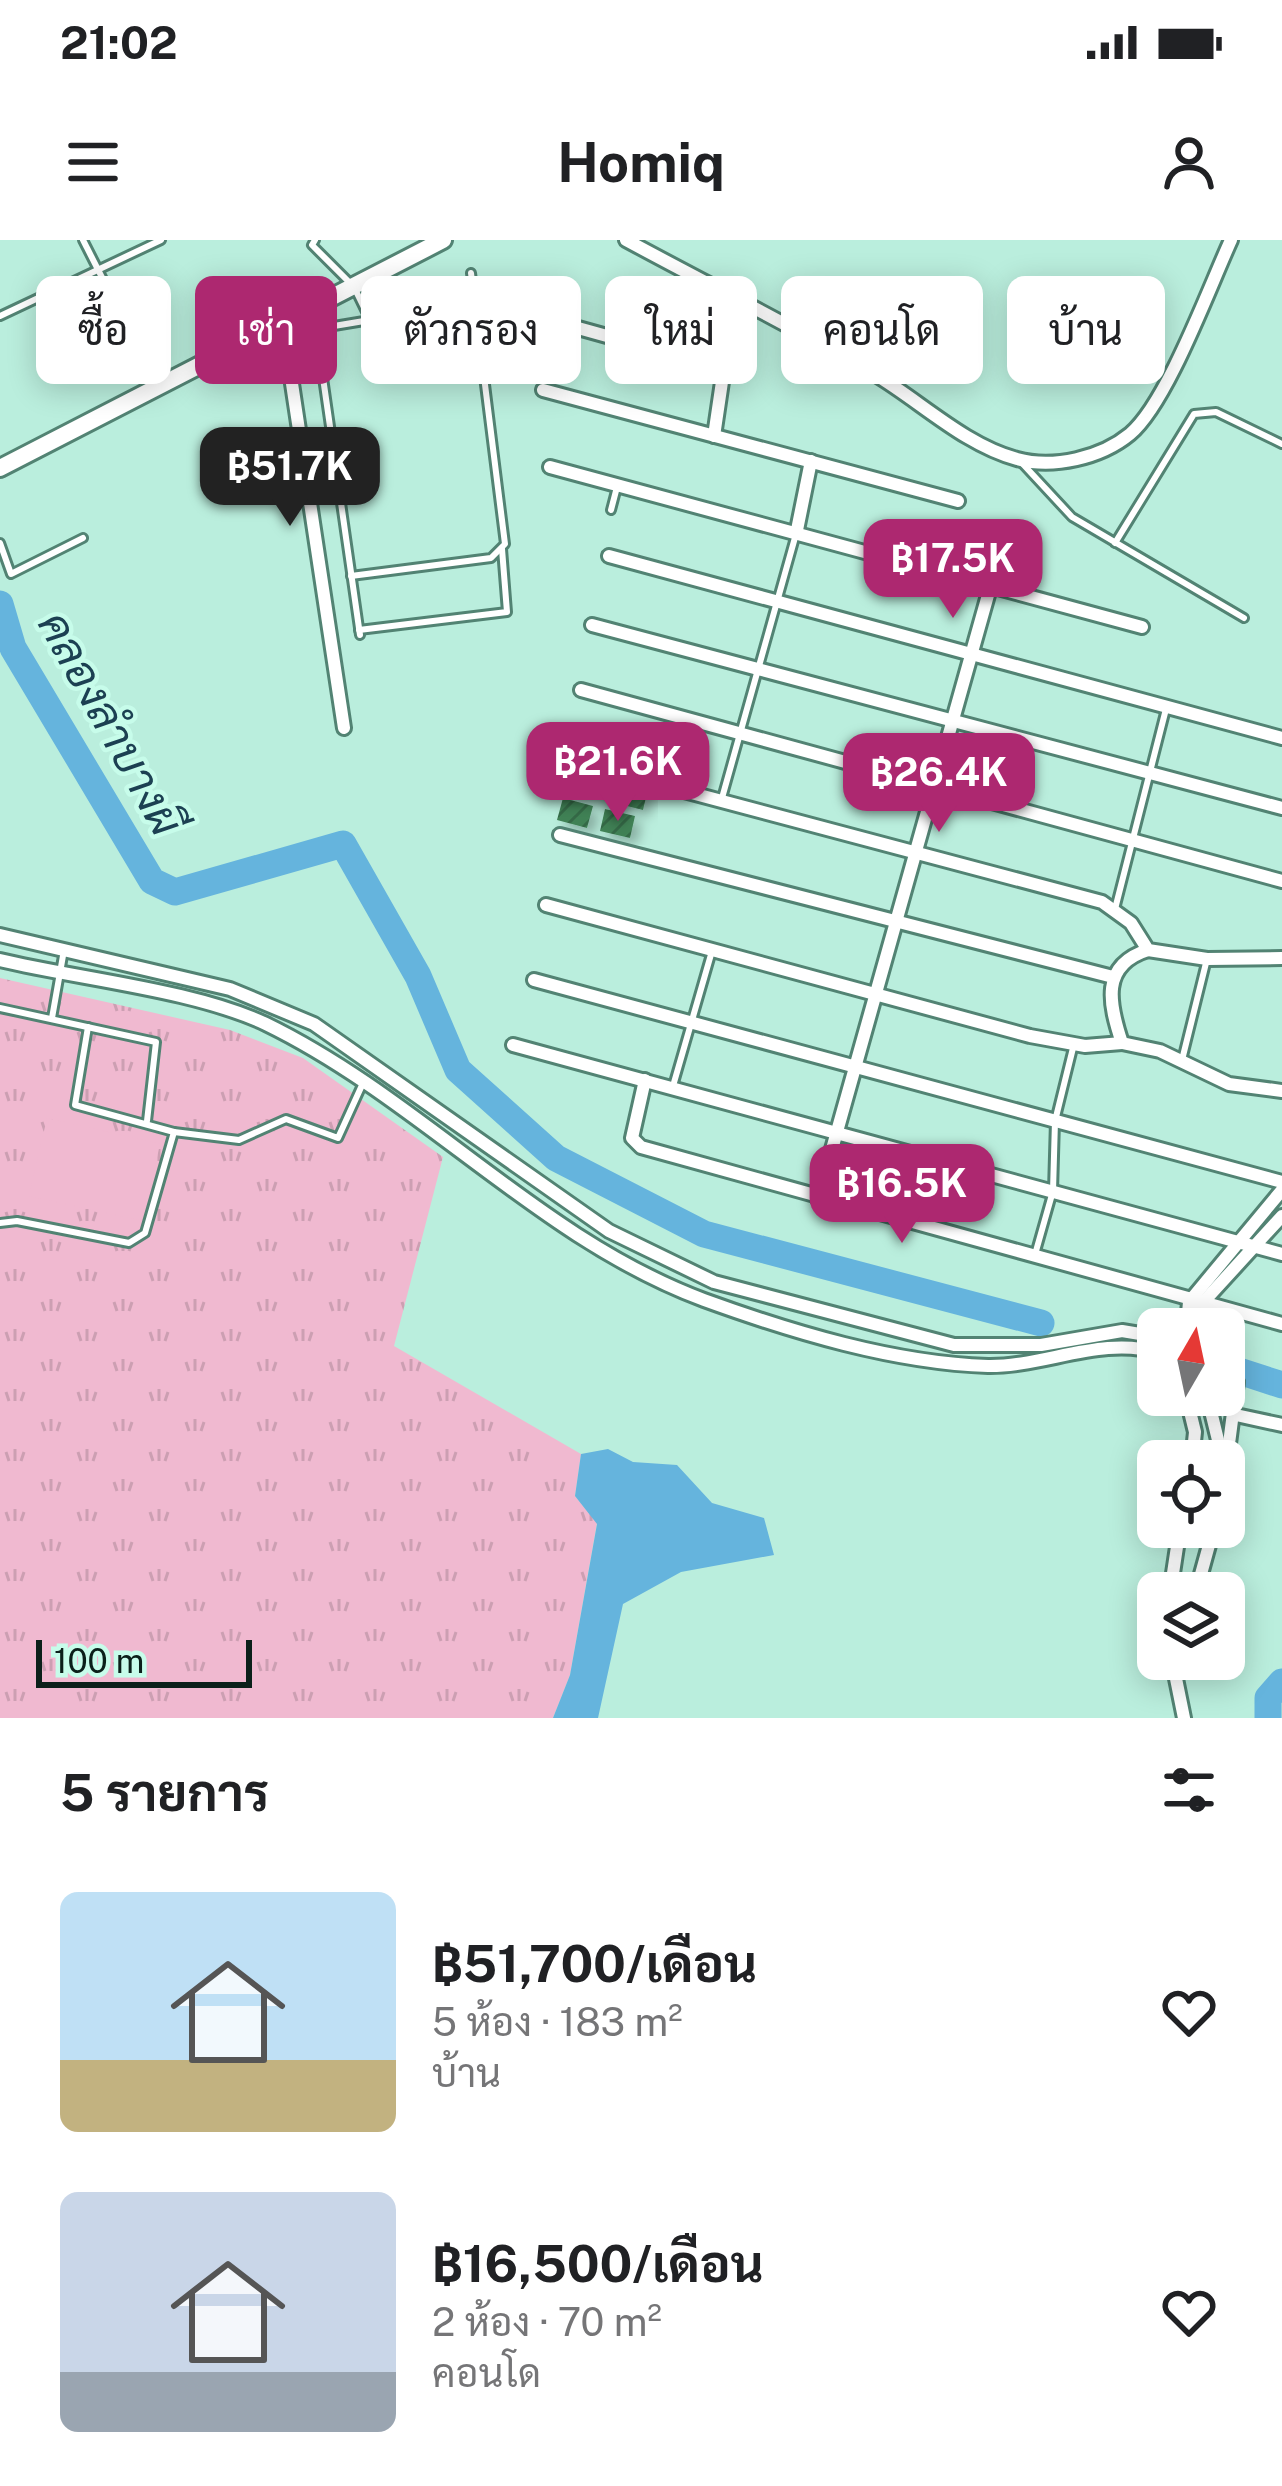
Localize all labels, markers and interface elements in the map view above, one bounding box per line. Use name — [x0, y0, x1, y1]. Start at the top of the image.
text: 21:02 — [60, 16, 178, 69]
icon: menu — [60, 129, 126, 195]
icon: person — [1156, 129, 1222, 195]
text: Homiq — [557, 131, 725, 194]
chip: ซื้อ — [36, 276, 171, 384]
chip: เช่า — [195, 276, 337, 384]
chip: ตัวกรอง — [361, 276, 581, 384]
chip: ใหม่ — [605, 276, 757, 384]
chip: คอนโด — [781, 276, 983, 384]
chip: บ้าน — [1007, 276, 1165, 384]
pin: ฿51.7K — [192, 427, 388, 529]
text: ฿51.7K — [227, 443, 353, 489]
pin: ฿17.5K — [855, 519, 1051, 621]
text: ฿17.5K — [891, 535, 1016, 581]
water label: คลองลำบางผี — [28, 602, 196, 847]
pin: ฿21.6K — [520, 722, 716, 824]
pin: ฿26.4K — [841, 733, 1037, 835]
text: ฿21.6K — [553, 738, 683, 784]
text: ฿26.4K — [870, 749, 1008, 795]
pin: ฿16.5K — [804, 1144, 1000, 1246]
text: ฿16.5K — [837, 1160, 967, 1206]
north arrow — [1137, 1308, 1245, 1416]
map controls — [1137, 1308, 1245, 1680]
button: locate — [1137, 1440, 1245, 1548]
button: layers — [1137, 1572, 1245, 1680]
scale bar — [36, 1634, 252, 1687]
text: 100 m — [54, 1642, 144, 1680]
icon: filters — [1156, 1757, 1222, 1823]
text: 5 รายการ — [60, 1763, 269, 1822]
text: ฿51,700/เดือน — [432, 1934, 757, 1993]
icon: home — [156, 1940, 300, 2084]
icon: heart — [1156, 1979, 1222, 2045]
text: 5 ห้อง · 183 m² — [432, 1999, 682, 2045]
text: บ้าน — [432, 2050, 501, 2096]
text: ฿16,500/เดือน — [432, 2234, 764, 2293]
icon: home — [156, 2240, 300, 2384]
icon: heart — [1156, 2279, 1222, 2345]
text: 2 ห้อง · 70 m² — [432, 2299, 662, 2345]
text: คอนโด — [432, 2350, 541, 2396]

